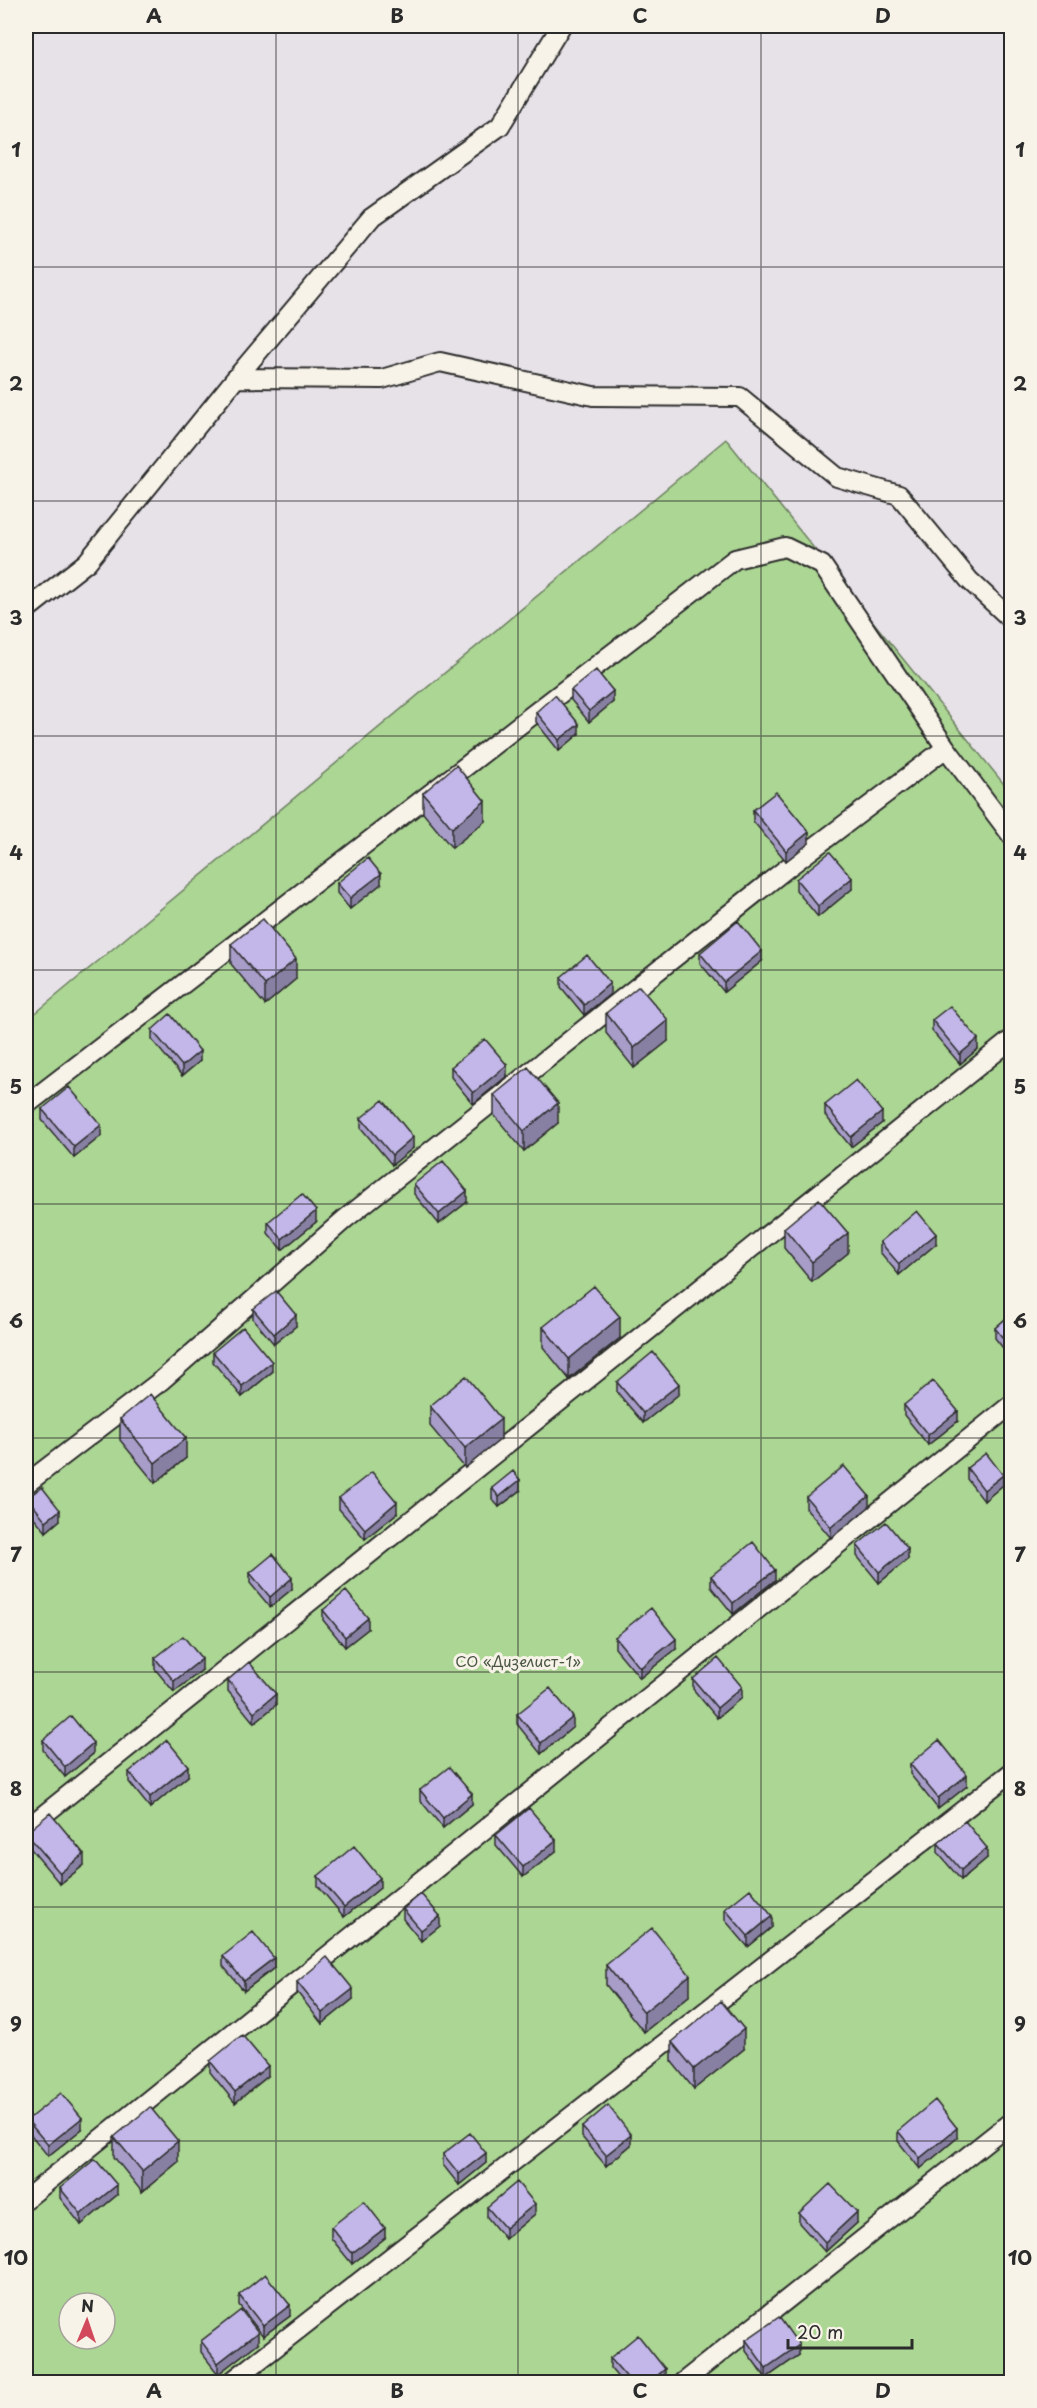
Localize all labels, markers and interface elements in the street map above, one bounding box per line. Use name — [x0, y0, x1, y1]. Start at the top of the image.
text: A — [146, 0, 162, 30]
text: B — [390, 0, 404, 30]
text: C — [632, 0, 648, 30]
text: D — [875, 0, 891, 30]
text: 1 — [11, 134, 21, 164]
text: 1 — [1015, 134, 1025, 164]
text: 2 — [9, 368, 23, 398]
text: 2 — [1013, 368, 1027, 398]
text: 3 — [9, 602, 23, 632]
text: 3 — [1013, 602, 1027, 632]
text: 4 — [9, 837, 23, 867]
text: 4 — [1013, 837, 1027, 867]
text: 5 — [10, 1071, 22, 1101]
text: 5 — [1014, 1071, 1026, 1101]
text: 6 — [9, 1305, 23, 1335]
text: 6 — [1013, 1305, 1027, 1335]
text: 7 — [10, 1539, 22, 1569]
text: 7 — [1014, 1539, 1026, 1569]
park label: СО «Дизелист-1» — [455, 1649, 581, 1672]
text: 8 — [10, 1773, 22, 1803]
text: 8 — [1014, 1773, 1026, 1803]
text: 9 — [10, 2008, 22, 2038]
text: 9 — [1014, 2008, 1026, 2038]
text: 10 — [4, 2242, 28, 2272]
text: 10 — [1008, 2242, 1032, 2272]
north arrow — [57, 2291, 117, 2351]
text: N — [81, 2293, 94, 2317]
scale bar — [788, 2312, 912, 2350]
text: 20 m — [797, 2318, 843, 2345]
text: A — [146, 2375, 162, 2405]
text: B — [390, 2375, 404, 2405]
text: C — [632, 2375, 648, 2405]
text: D — [875, 2375, 891, 2405]

